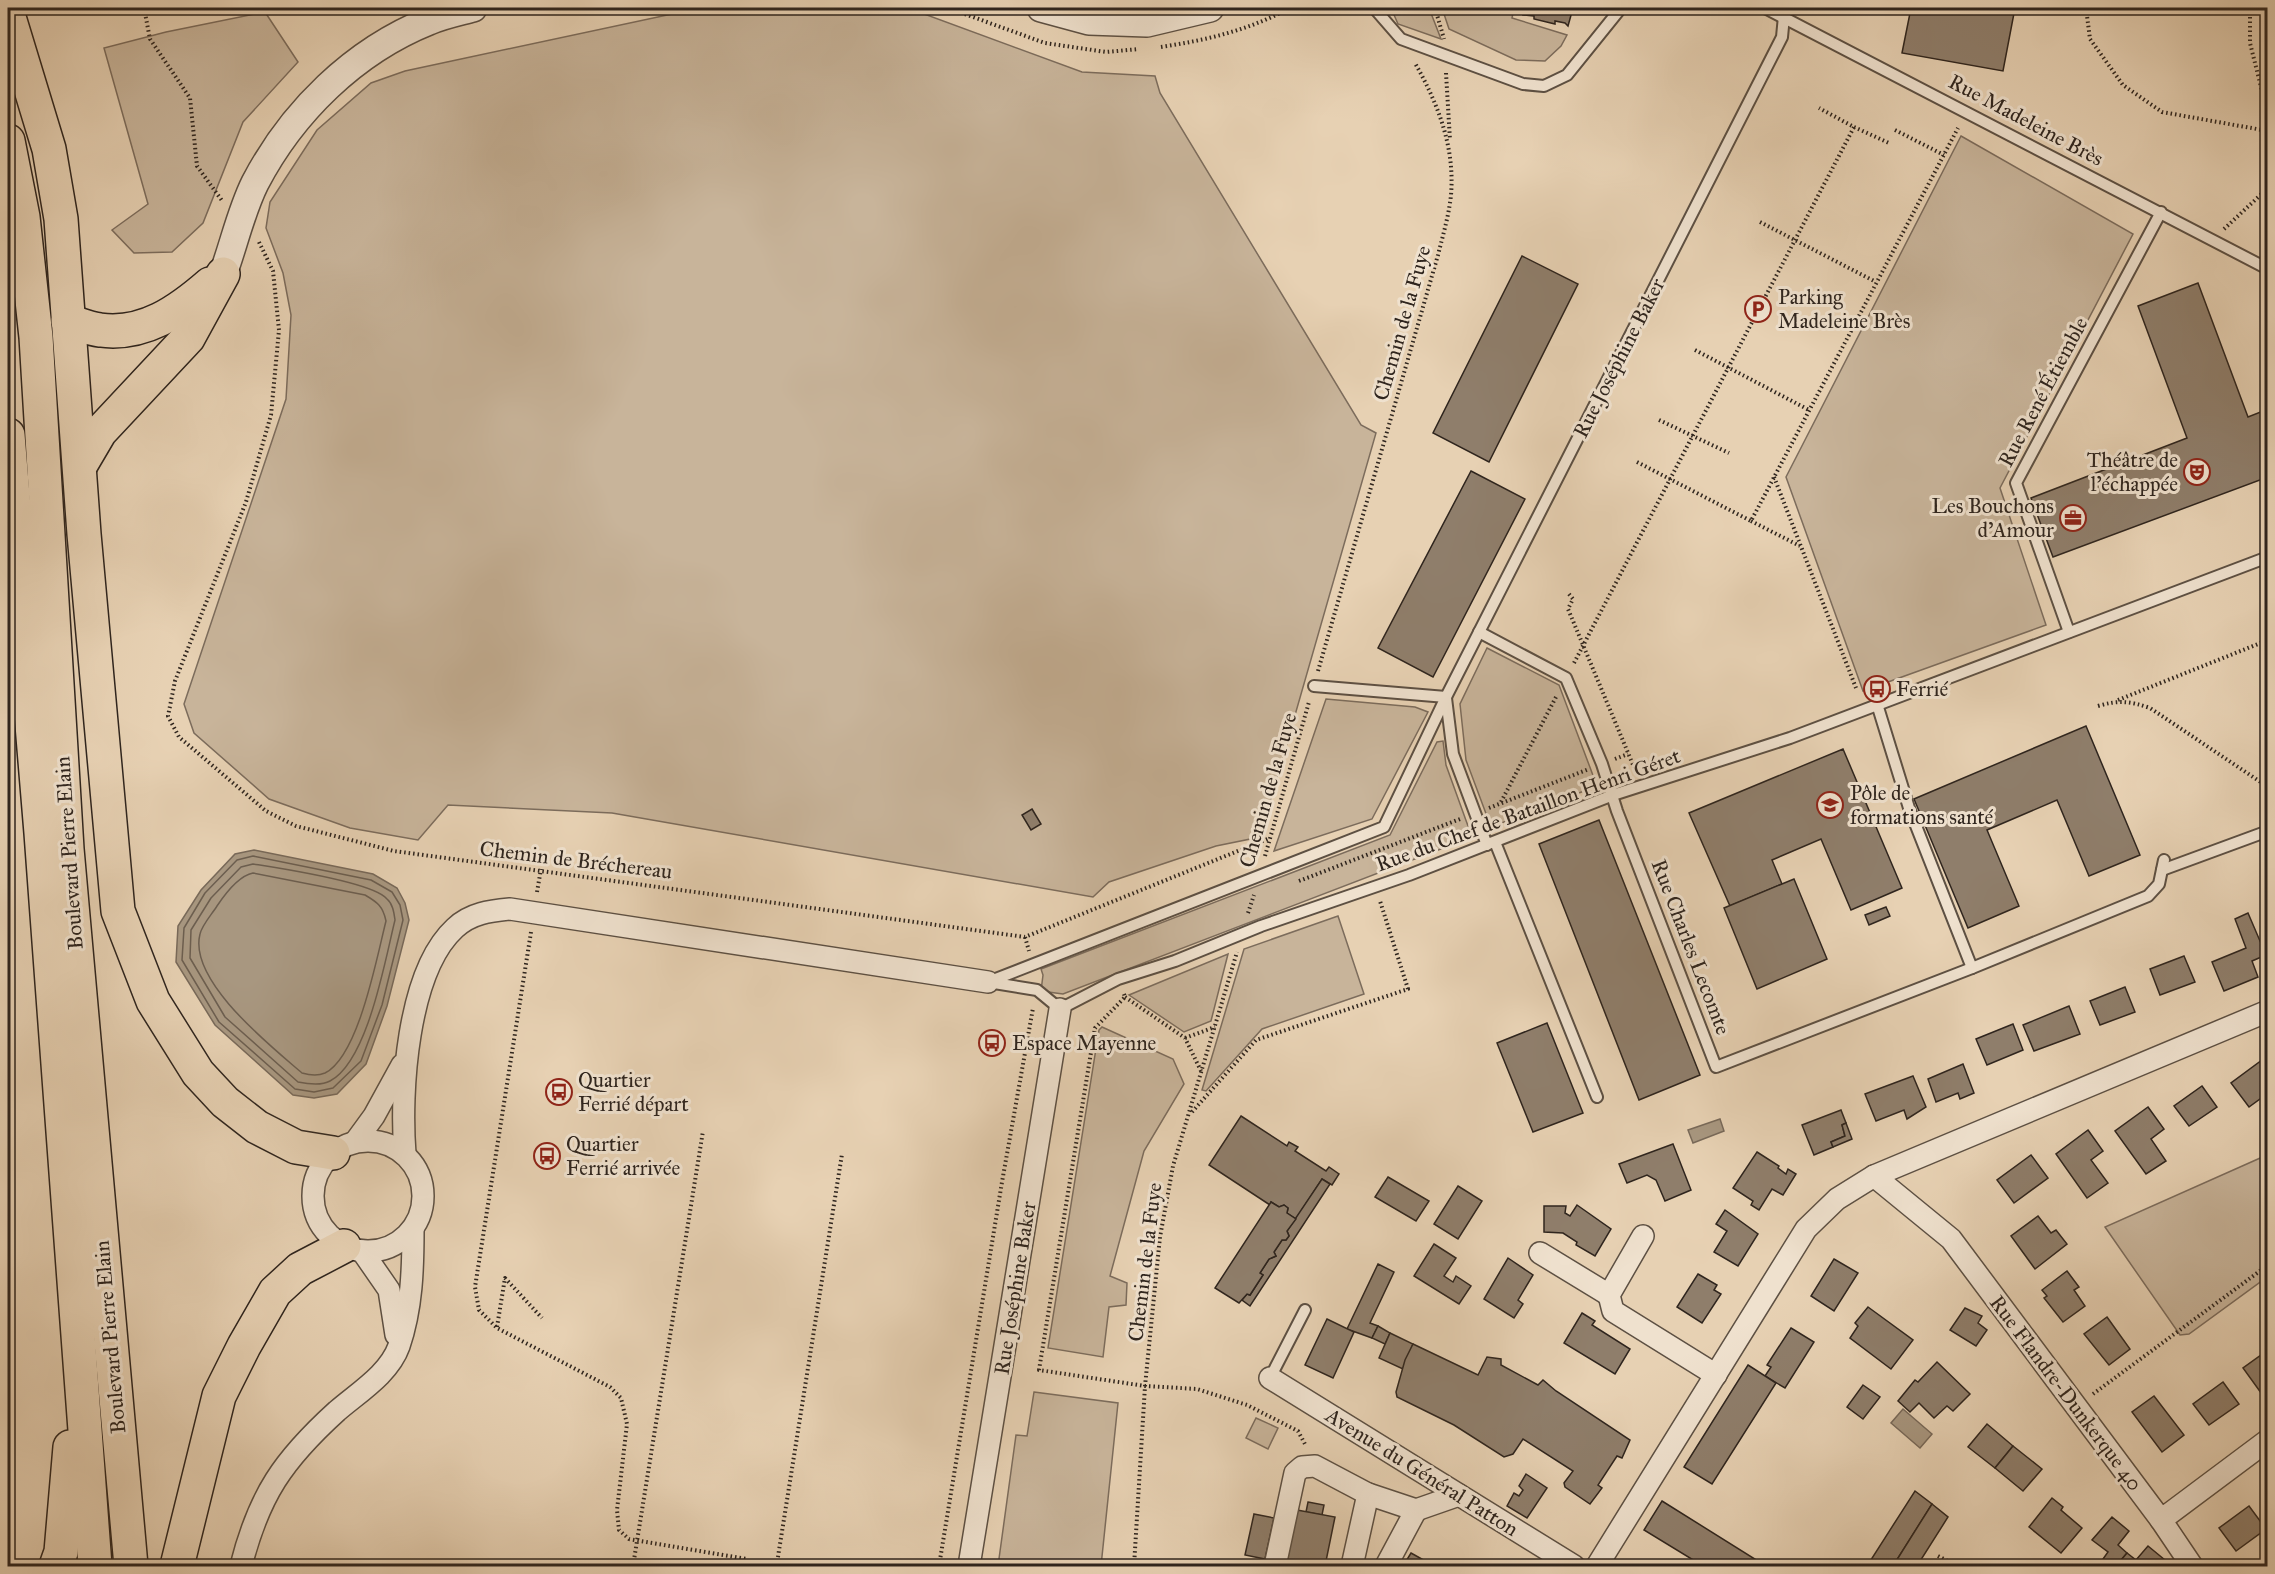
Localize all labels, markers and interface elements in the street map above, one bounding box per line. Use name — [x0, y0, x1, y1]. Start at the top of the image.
street label: Rue Madeleine Brès — [1944, 68, 2108, 172]
street label: Chemin de la Fuye — [1367, 242, 1437, 403]
street label: Rue Joséphine Baker — [1568, 274, 1671, 442]
place label: Parking Madeleine Brès — [1778, 284, 1911, 334]
parking icon: Parking Madeleine Brès — [1743, 294, 1773, 324]
street label: Rue René Étiemble — [1992, 312, 2094, 471]
place label: Théâtre de l'échappée — [2087, 447, 2178, 497]
theatre icon: Théâtre de l'échappée — [2182, 457, 2212, 487]
place label: Les Bouchons d'Amour — [1932, 493, 2054, 543]
office icon: Les Bouchons d'Amour — [2058, 503, 2088, 533]
bus stop icon: Ferrié — [1862, 674, 1892, 704]
place label: Ferrié — [1896, 676, 1948, 702]
street label: Chemin de la Fuye — [1233, 709, 1303, 870]
street label: Rue du Chef de Bataillon Henri Géret — [1372, 742, 1684, 877]
street label: Boulevard Pierre Elain — [49, 755, 89, 951]
place label: Pôle de formations santé — [1850, 780, 1994, 830]
school or university icon: Pôle de formations santé — [1815, 790, 1845, 820]
street label: Chemin de Bréchereau — [478, 835, 674, 885]
street label: Rue Charles Lecomte — [1646, 856, 1737, 1039]
bus stop icon: Espace Mayenne — [977, 1028, 1007, 1058]
place label: Espace Mayenne — [1012, 1030, 1157, 1056]
place label: Quartier Ferrié départ — [578, 1067, 689, 1117]
bus stop icon: Quartier Ferrié départ — [544, 1077, 574, 1107]
place label: Quartier Ferrié arrivée — [566, 1131, 680, 1181]
bus stop icon: Quartier Ferrié arrivée — [532, 1141, 562, 1171]
street label: Chemin de la Fuye — [1122, 1181, 1168, 1343]
street label: Rue Joséphine Baker — [988, 1199, 1042, 1377]
street label: Boulevard Pierre Elain — [89, 1239, 131, 1435]
street label: Rue Flandre-Dunkerque 40 — [1984, 1290, 2148, 1496]
street label: Avenue du Général Patton — [1320, 1402, 1523, 1542]

